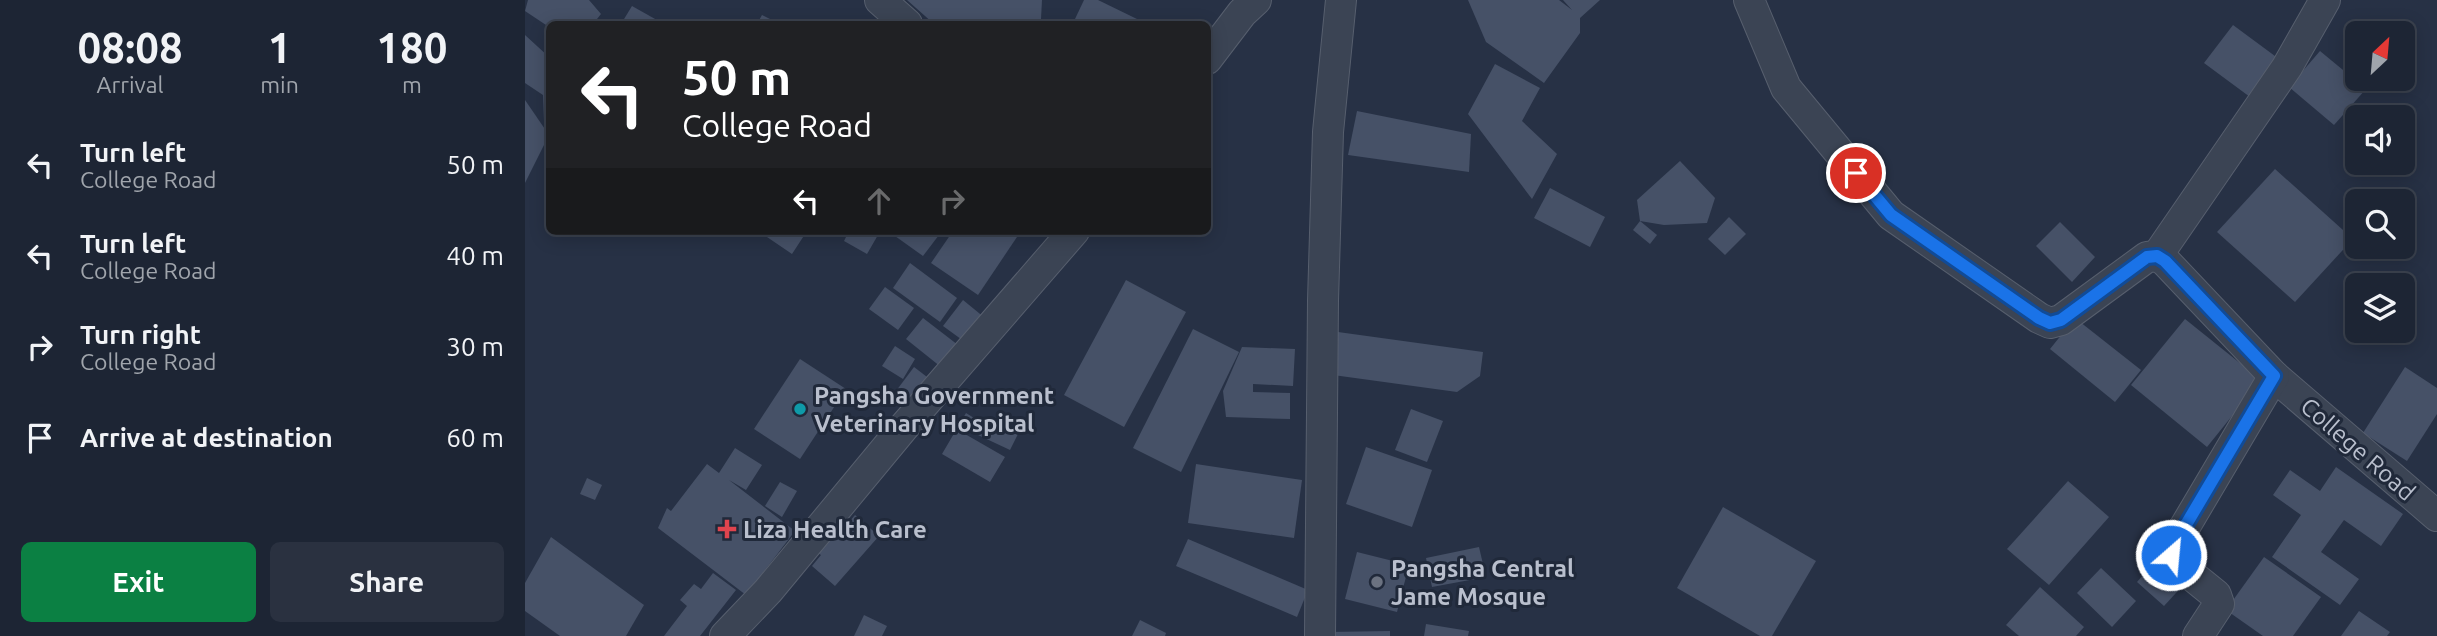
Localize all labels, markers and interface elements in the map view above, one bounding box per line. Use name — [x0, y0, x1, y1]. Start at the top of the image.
north arrow — [2345, 21, 2415, 91]
map controls — [2345, 21, 2415, 343]
text: 08:08 — [78, 24, 183, 71]
text: 1 — [268, 24, 291, 71]
text: 180 — [376, 24, 447, 71]
icon: left — [567, 49, 658, 140]
text: 50 m — [682, 49, 791, 104]
text: Arrival — [97, 72, 164, 97]
text: min — [260, 72, 299, 97]
text: m — [402, 72, 422, 97]
button: sound — [2345, 105, 2415, 175]
text: College Road — [682, 107, 872, 143]
text: Turn left — [80, 138, 186, 167]
pin — [1826, 143, 1886, 203]
icon: left — [21, 146, 59, 184]
text: 50 m — [446, 150, 504, 179]
icon: arrive — [1837, 154, 1875, 192]
text: College Road — [80, 167, 216, 192]
icon: left — [787, 182, 825, 220]
icon: ahead — [860, 182, 898, 220]
icon: right — [933, 182, 971, 220]
button: search — [2345, 189, 2415, 259]
text: Turn left — [80, 229, 186, 258]
icon: left — [21, 237, 59, 275]
text: 40 m — [446, 241, 504, 270]
text: College Road — [80, 258, 216, 283]
button: layers — [2345, 273, 2415, 343]
text: Turn right — [80, 320, 201, 349]
icon: right — [21, 328, 59, 366]
text: 30 m — [446, 332, 504, 361]
text: College Road — [80, 349, 216, 374]
place label: Pangsha Government Veterinary Hospital — [814, 382, 1054, 437]
street label: College Road — [2295, 392, 2421, 506]
marker: Pangsha Government Veterinary Hospital — [792, 401, 808, 417]
icon: arrive — [21, 419, 59, 457]
text: Arrive at destination — [80, 423, 333, 452]
text: 60 m — [446, 423, 504, 452]
place label: Liza Health Care — [743, 516, 927, 543]
position arrow — [2134, 518, 2208, 592]
marker: Liza Health Care — [717, 519, 737, 539]
button: Exit — [21, 542, 256, 622]
button: Share — [270, 542, 504, 622]
place label: Pangsha Central Jame Mosque — [1391, 555, 1574, 610]
marker: Pangsha Central Jame Mosque — [1369, 574, 1385, 590]

